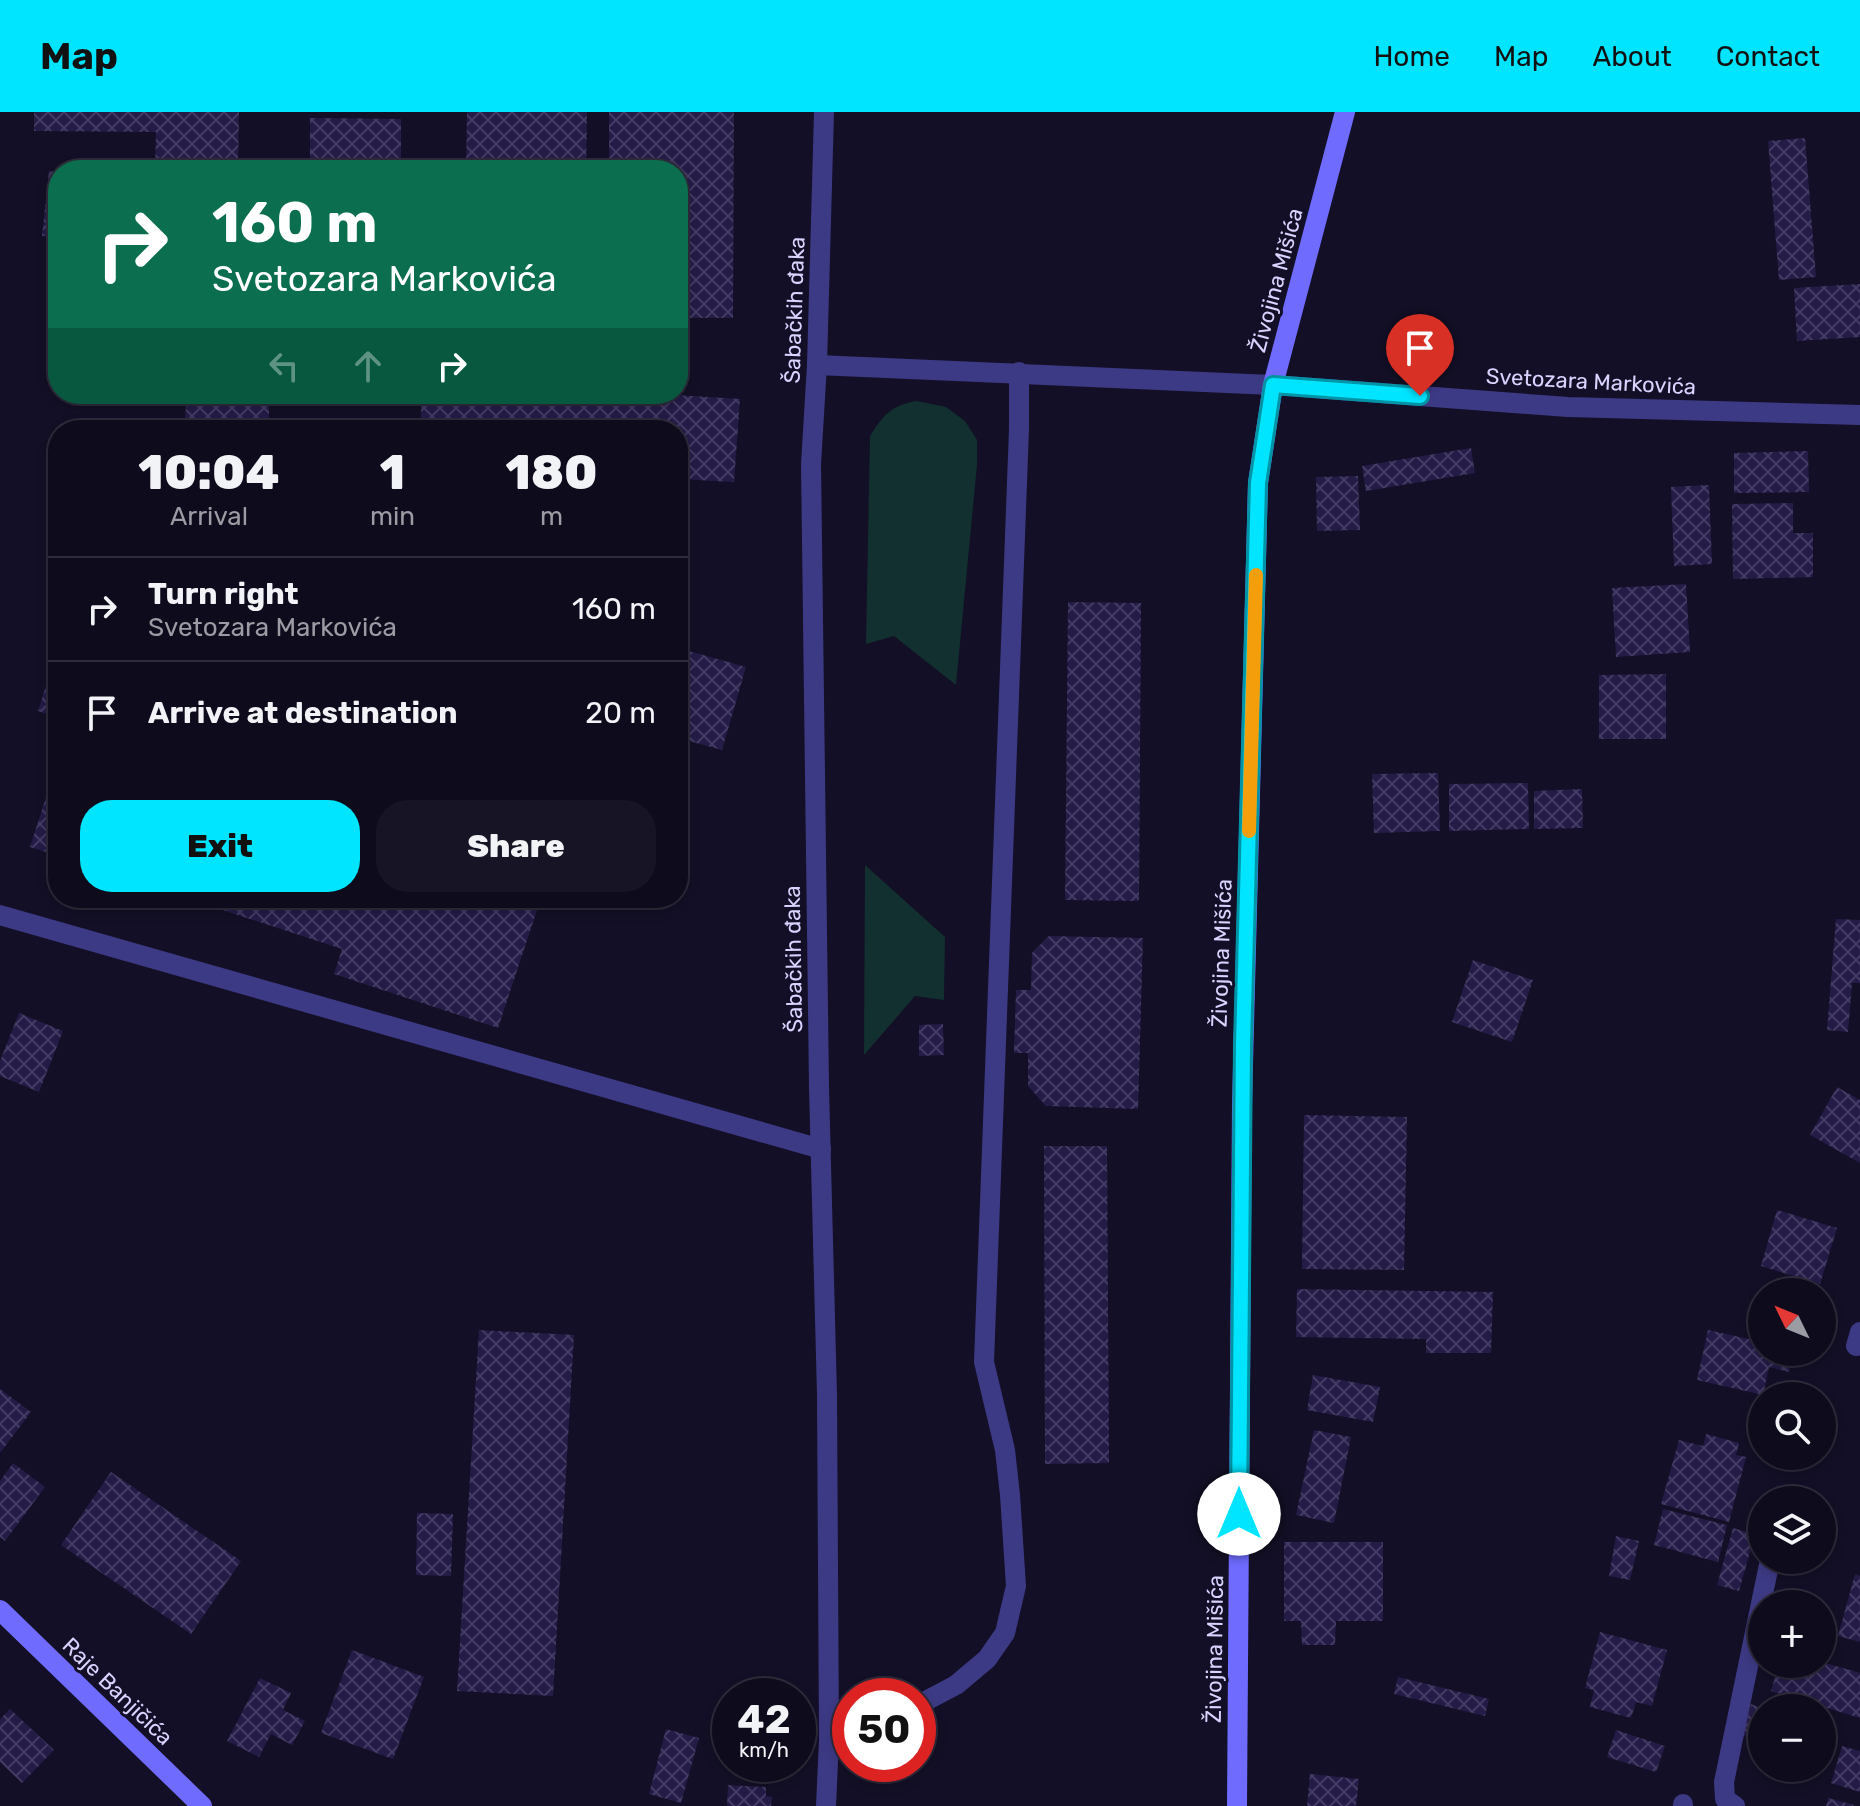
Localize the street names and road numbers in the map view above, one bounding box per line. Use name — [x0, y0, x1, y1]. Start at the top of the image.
street label: Živojina Mišića — [1244, 205, 1309, 355]
street label: Šabačkih đaka — [778, 236, 811, 384]
street label: Svetozara Markovića — [1485, 363, 1697, 400]
street label: Živojina Mišića — [1205, 878, 1238, 1028]
street label: Šabačkih đaka — [779, 885, 808, 1033]
street label: Živojina Mišića — [1200, 1575, 1229, 1723]
street label: Raje Banjičića — [57, 1632, 178, 1751]

